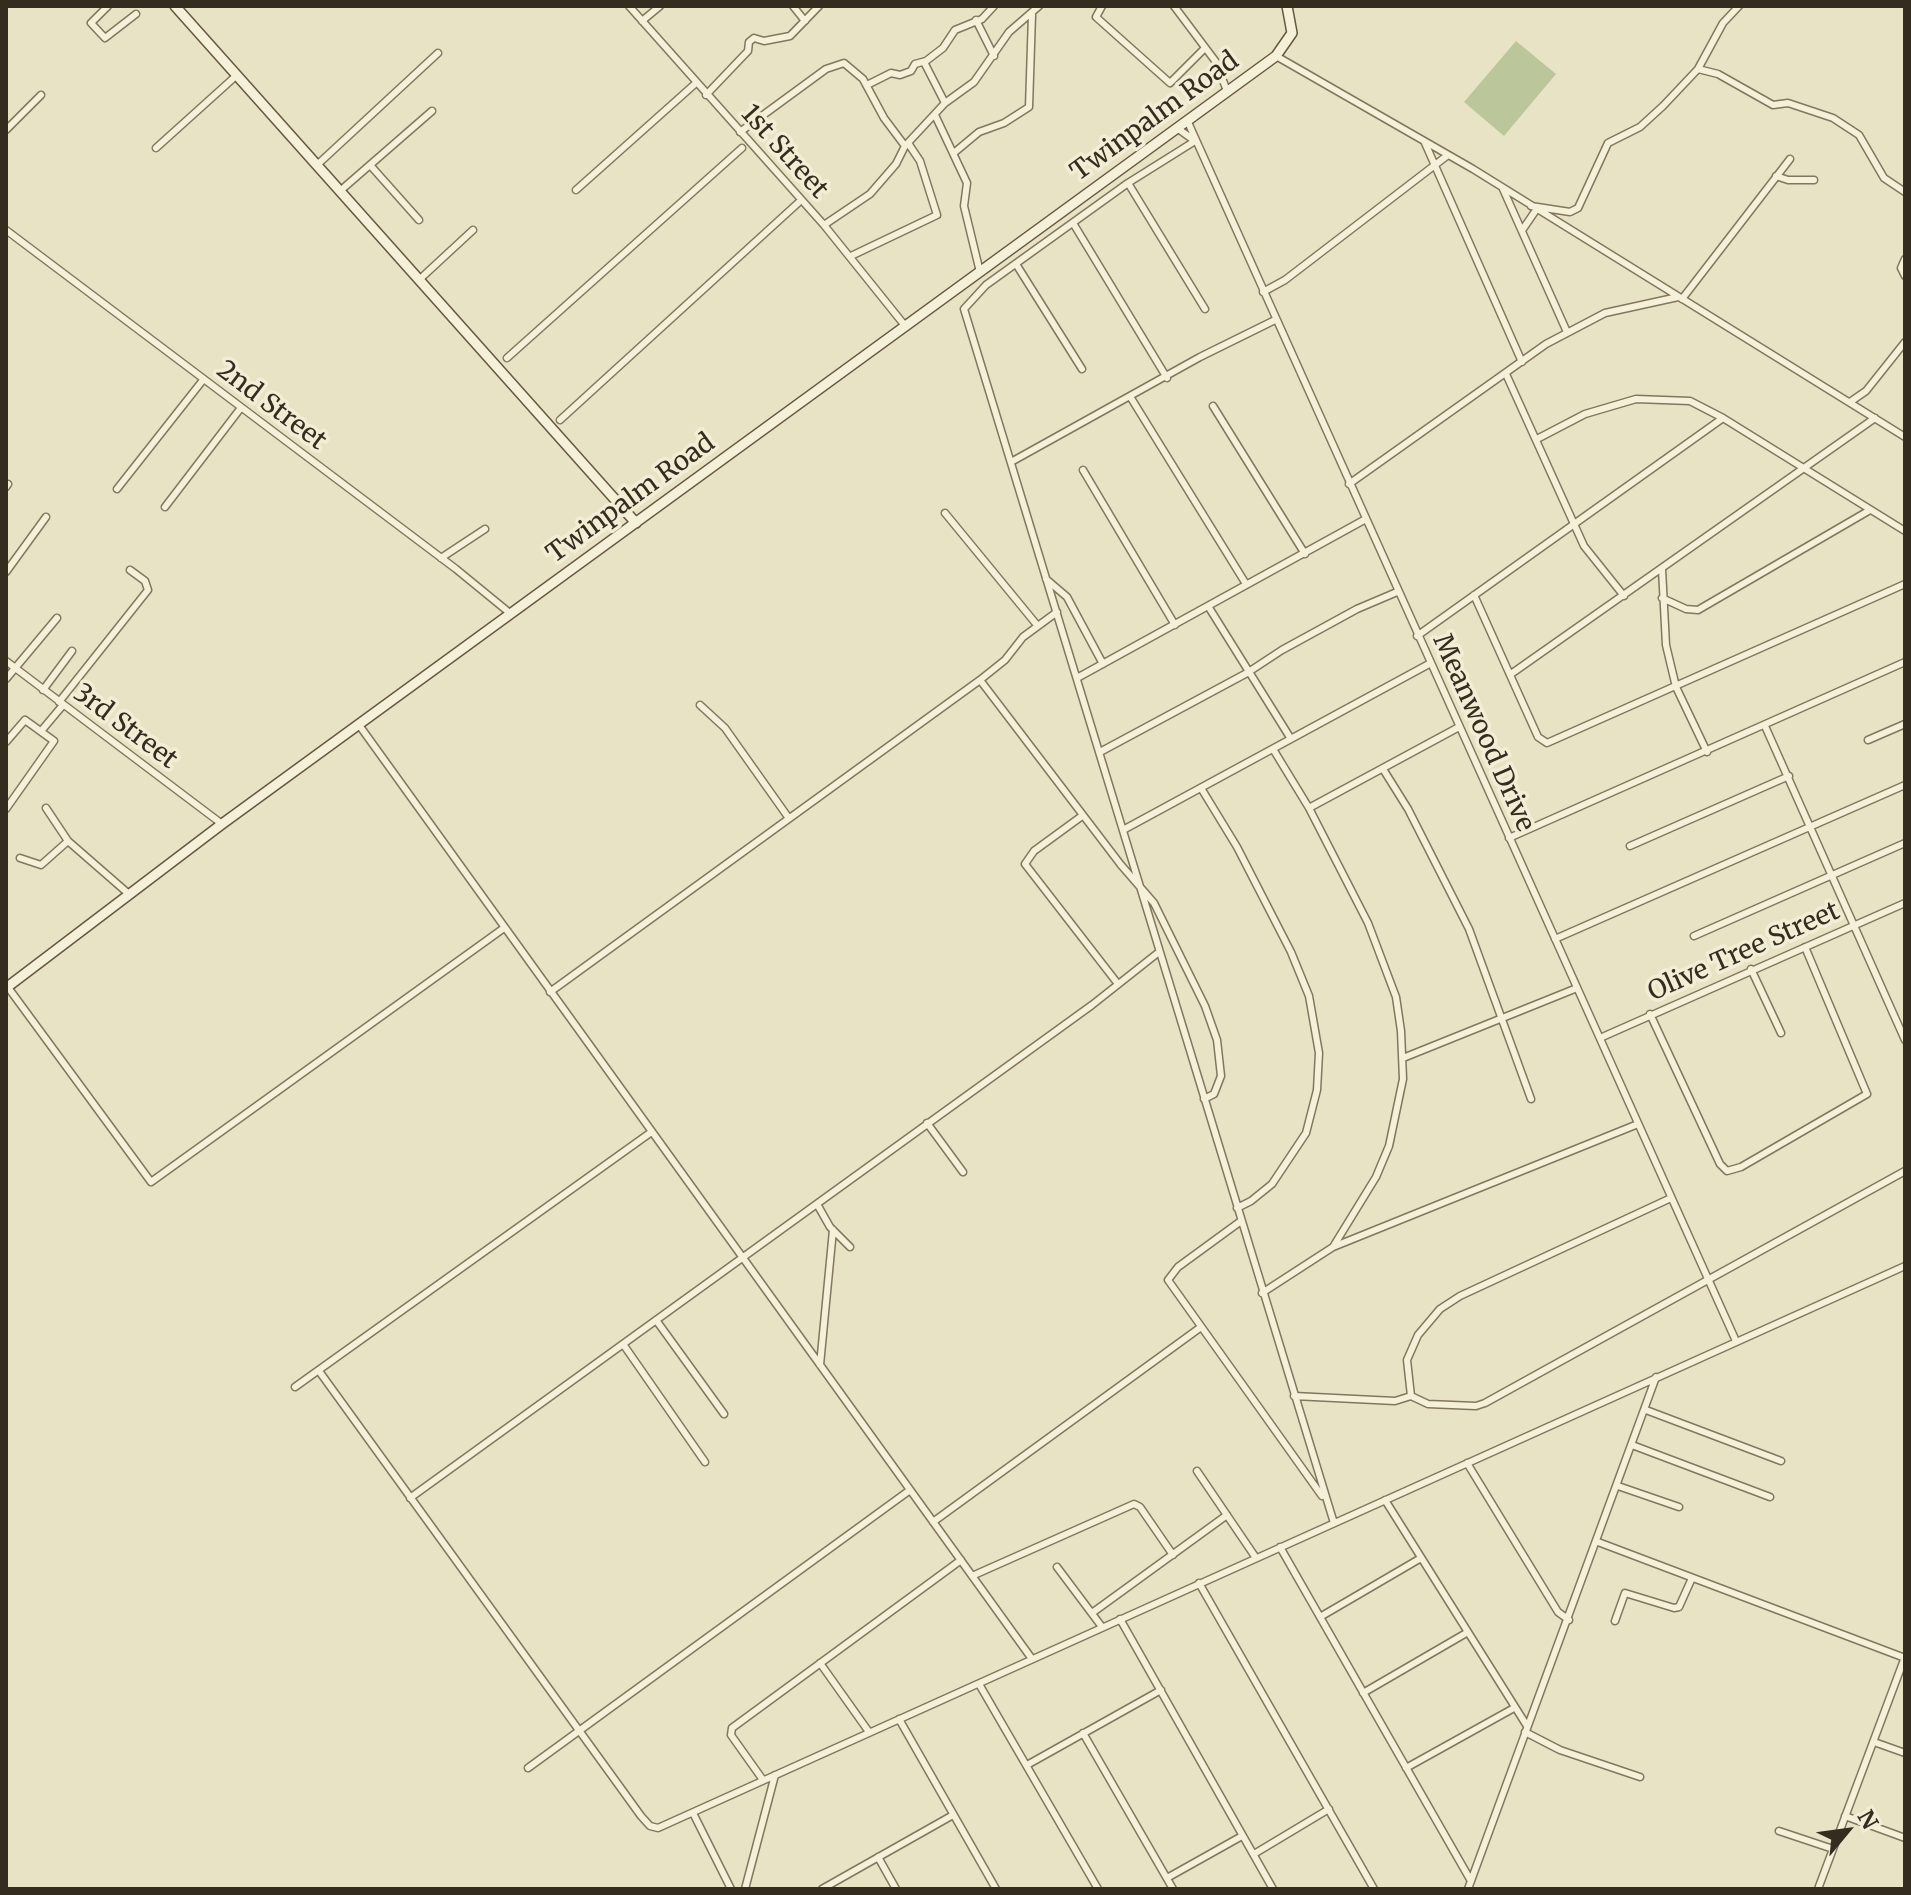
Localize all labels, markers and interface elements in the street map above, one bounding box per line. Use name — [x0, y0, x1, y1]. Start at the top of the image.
street label: Twinpalm Road — [1065, 46, 1245, 188]
street label: 1st Street — [734, 99, 834, 205]
street label: 2nd Street — [210, 355, 332, 457]
street label: Twinpalm Road — [541, 428, 721, 570]
street label: Meanwood Drive — [1426, 630, 1540, 836]
street label: 3rd Street — [67, 678, 183, 776]
street label: Olive Tree Street — [1644, 896, 1844, 1008]
north arrow — [1807, 1791, 1887, 1871]
text: N — [1852, 1805, 1884, 1834]

